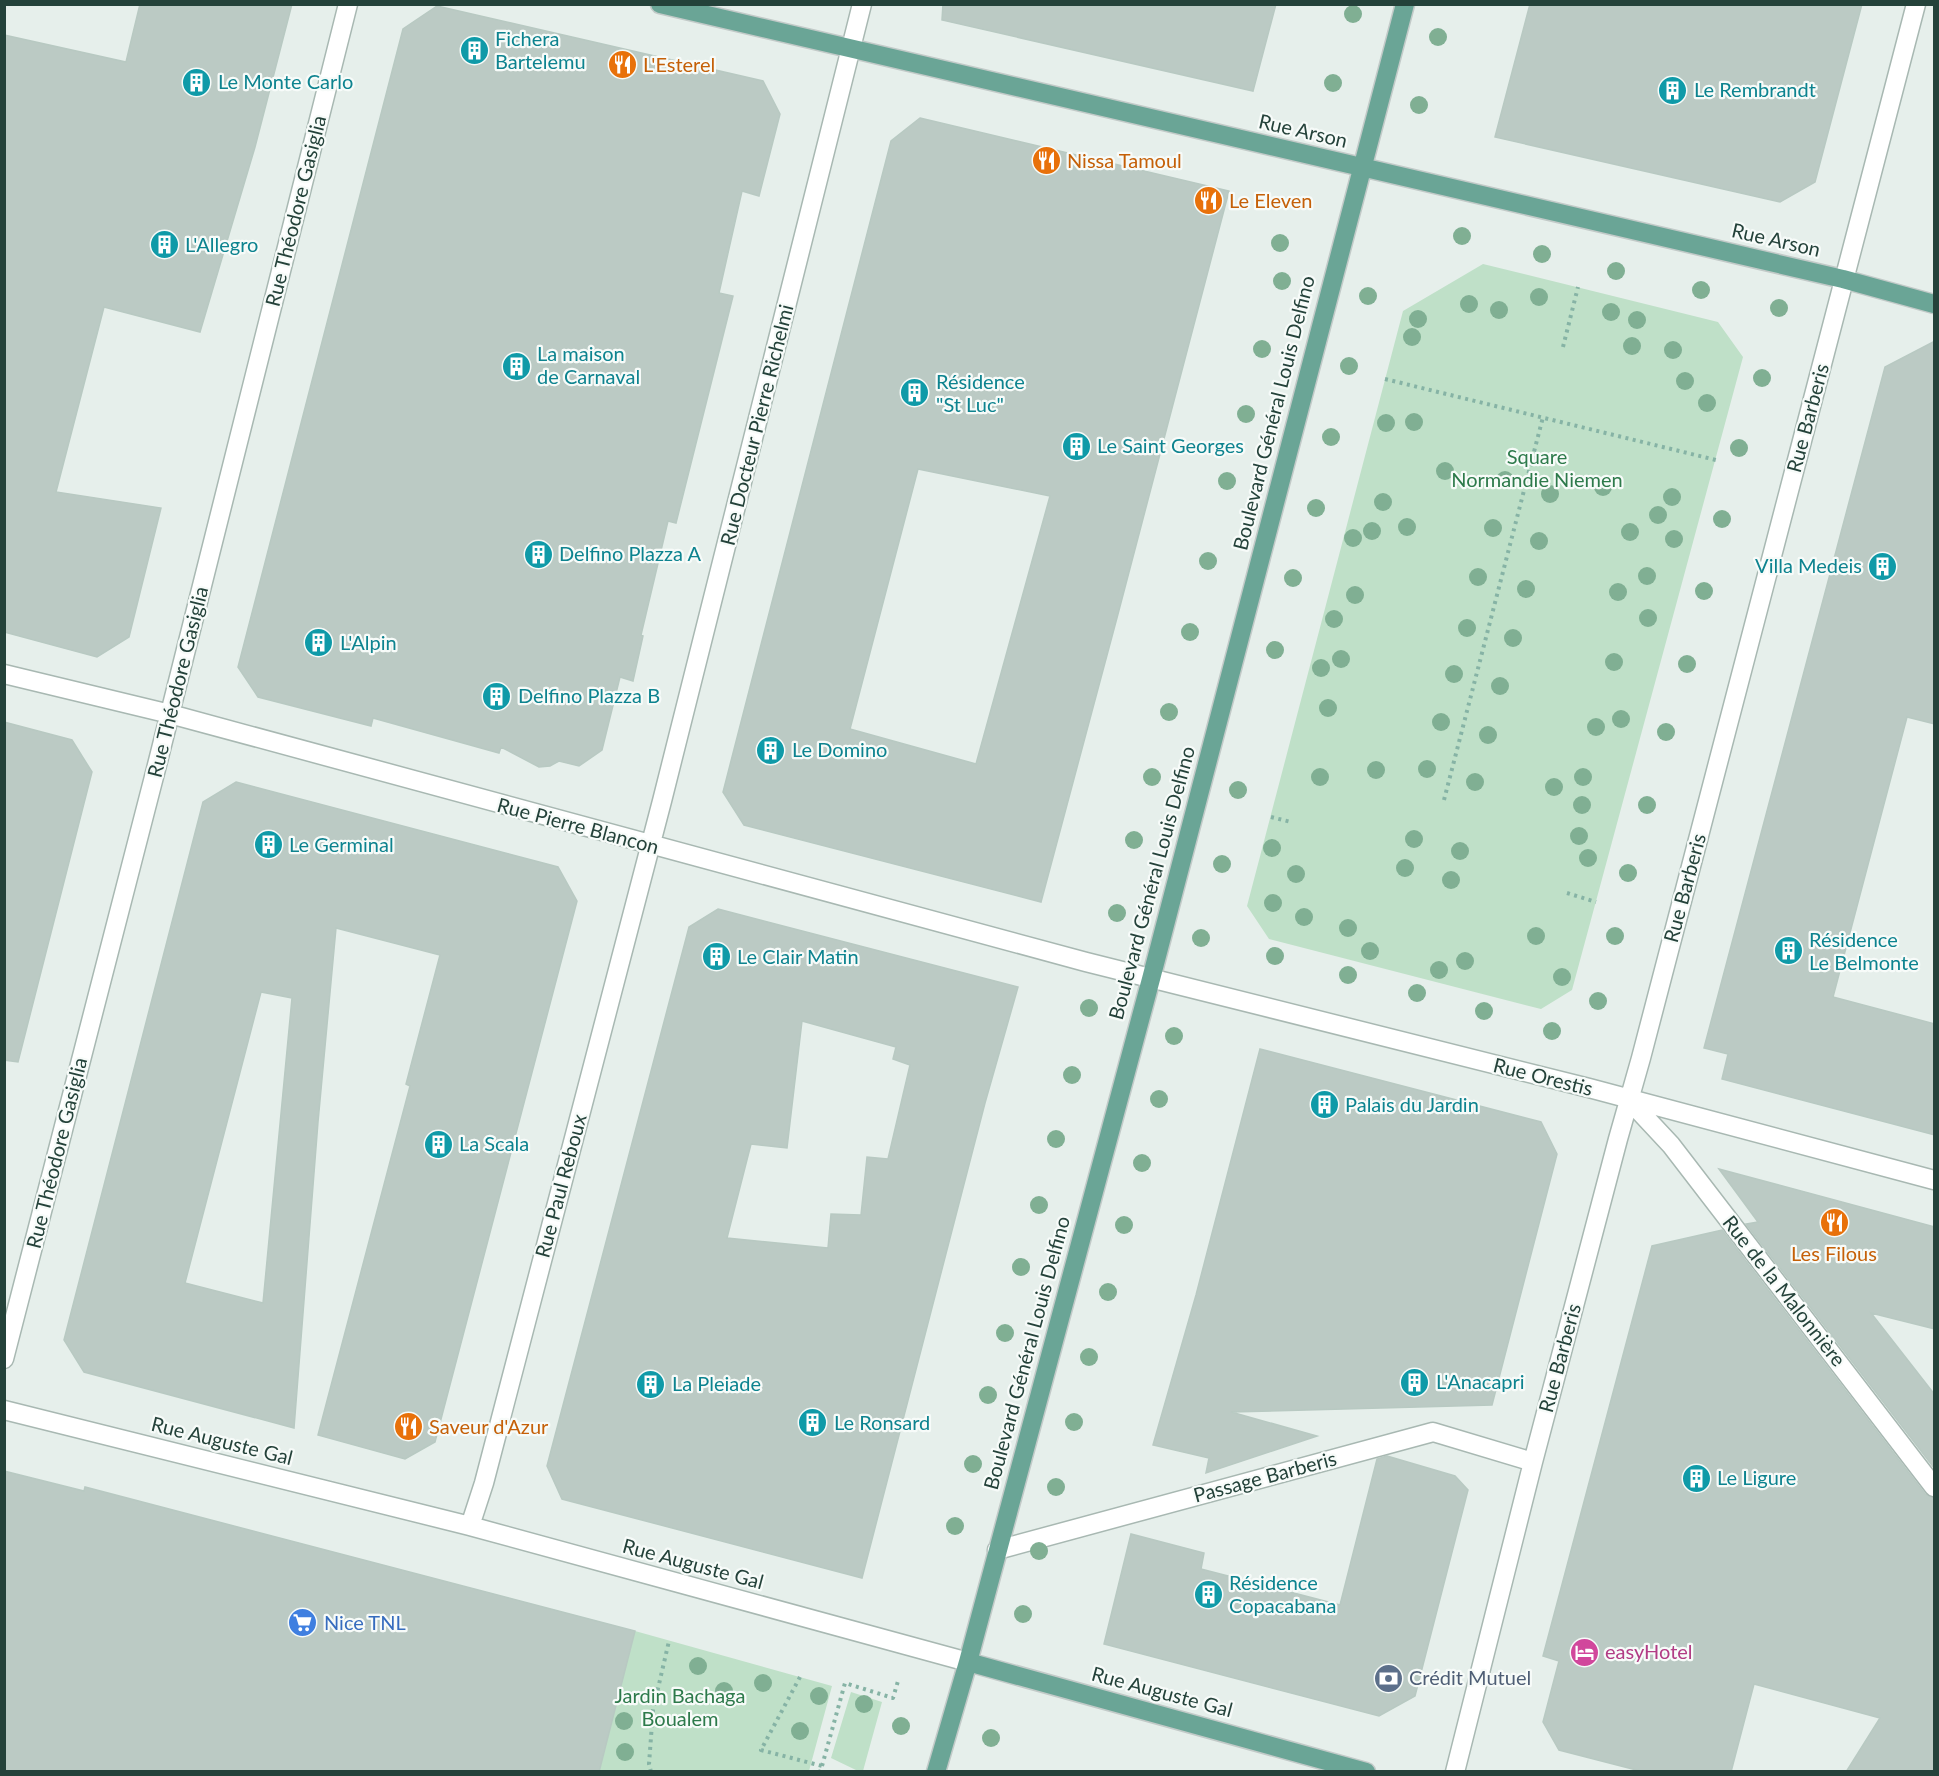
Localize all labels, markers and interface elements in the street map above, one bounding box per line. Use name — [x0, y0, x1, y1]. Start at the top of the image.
place label: Fichera Bartelemu — [495, 26, 586, 73]
building icon: Fichera Bartelemu — [458, 34, 490, 66]
restaurant icon: L'Esterel — [606, 49, 638, 81]
place label: L'Esterel — [643, 52, 715, 76]
building icon: Le Monte Carlo — [181, 66, 213, 98]
place label: Le Monte Carlo — [218, 69, 353, 93]
building icon: Le Rembrandt — [1657, 74, 1689, 106]
place label: Le Rembrandt — [1694, 77, 1816, 101]
street label: Rue Arson — [1257, 108, 1350, 152]
street label: Rue Théodore Gasiglia — [260, 113, 330, 309]
restaurant icon: Nissa Tamoul — [1030, 145, 1062, 177]
place label: Nissa Tamoul — [1067, 148, 1182, 172]
restaurant icon: Le Eleven — [1192, 185, 1224, 217]
place label: Le Eleven — [1229, 188, 1313, 212]
street label: Rue Arson — [1730, 217, 1823, 261]
building icon: L'Allegro — [148, 229, 180, 261]
place label: L'Allegro — [185, 232, 258, 256]
street label: Boulevard Général Louis Delfino — [1227, 273, 1319, 553]
street label: Rue Docteur Pierre Richelmi — [714, 302, 798, 548]
place label: La maison de Carnaval — [537, 341, 640, 388]
building icon: La maison de Carnaval — [500, 350, 532, 382]
street label: Rue Barberis — [1781, 361, 1833, 475]
place label: Résidence "St Luc" — [936, 369, 1025, 416]
building icon: Résidence "St Luc" — [899, 377, 931, 409]
building icon: Le Saint Georges — [1060, 430, 1092, 462]
place label: Le Saint Georges — [1097, 433, 1244, 457]
park label: Square Normandie Niemen — [1451, 444, 1623, 491]
building icon: Delfino Plazza A — [522, 538, 554, 570]
place label: Delfino Plazza A — [559, 541, 701, 565]
building icon: Villa Medeis — [1867, 550, 1899, 582]
place label: Villa Medeis — [1755, 553, 1862, 577]
street label: Rue Théodore Gasiglia — [142, 584, 212, 780]
building icon: L'Alpin — [303, 627, 335, 659]
place label: L'Alpin — [340, 630, 397, 654]
building icon: Delfino Plazza B — [481, 680, 513, 712]
place label: Delfino Plazza B — [518, 683, 660, 707]
building icon: Le Domino — [755, 734, 787, 766]
place label: Le Domino — [792, 737, 887, 761]
street label: Boulevard Général Louis Delfino — [1103, 743, 1199, 1022]
street label: Rue Pierre Blancon — [495, 792, 662, 858]
building icon: Le Germinal — [252, 829, 284, 861]
street label: Rue Barberis — [1658, 831, 1710, 945]
place label: Le Germinal — [289, 832, 394, 856]
place label: Résidence Le Belmonte — [1809, 927, 1919, 974]
building icon: Résidence Le Belmonte — [1772, 935, 1804, 967]
building icon: Le Clair Matin — [700, 941, 732, 973]
place label: Le Clair Matin — [737, 944, 859, 968]
street label: Rue Orestis — [1491, 1052, 1596, 1100]
street label: Rue Théodore Gasiglia — [21, 1055, 91, 1251]
building icon: Palais du Jardin — [1308, 1089, 1340, 1121]
place label: Palais du Jardin — [1345, 1092, 1479, 1116]
street label: Rue Paul Reboux — [529, 1111, 591, 1260]
building icon: La Scala — [422, 1128, 454, 1160]
place label: La Scala — [459, 1131, 529, 1155]
restaurant icon: Les Filous — [1818, 1207, 1850, 1239]
street label: Rue de la Malonnière — [1718, 1210, 1851, 1371]
street label: Boulevard Général Louis Delfino — [978, 1213, 1074, 1492]
place label: Les Filous — [1791, 1241, 1877, 1265]
street label: Rue Barberis — [1533, 1301, 1585, 1415]
building icon: L'Anacapri — [1399, 1366, 1431, 1398]
building icon: La Pleiade — [635, 1368, 667, 1400]
place label: L'Anacapri — [1436, 1369, 1525, 1393]
place label: La Pleiade — [672, 1371, 761, 1395]
building icon: Le Ronsard — [797, 1407, 829, 1439]
place label: Le Ronsard — [834, 1410, 930, 1434]
street label: Rue Auguste Gal — [149, 1411, 295, 1469]
restaurant icon: Saveur d'Azur — [392, 1411, 424, 1443]
place label: Saveur d'Azur — [429, 1414, 549, 1438]
street label: Passage Barberis — [1190, 1445, 1339, 1507]
building icon: Le Ligure — [1680, 1462, 1712, 1494]
place label: Le Ligure — [1717, 1465, 1796, 1489]
street label: Rue Auguste Gal — [620, 1533, 766, 1593]
place label: Résidence Copacabana — [1229, 1570, 1336, 1617]
building icon: Résidence Copacabana — [1192, 1579, 1224, 1611]
supermarket icon: Nice TNL — [287, 1607, 319, 1639]
place label: Nice TNL — [324, 1610, 406, 1634]
hotel icon: easyHotel — [1568, 1636, 1600, 1668]
place label: easyHotel — [1605, 1639, 1693, 1663]
street label: Rue Auguste Gal — [1089, 1661, 1235, 1721]
bank icon: Crédit Mutuel — [1372, 1662, 1404, 1694]
place label: Crédit Mutuel — [1409, 1665, 1531, 1689]
park label: Jardin Bachaga Boualem — [615, 1683, 745, 1730]

